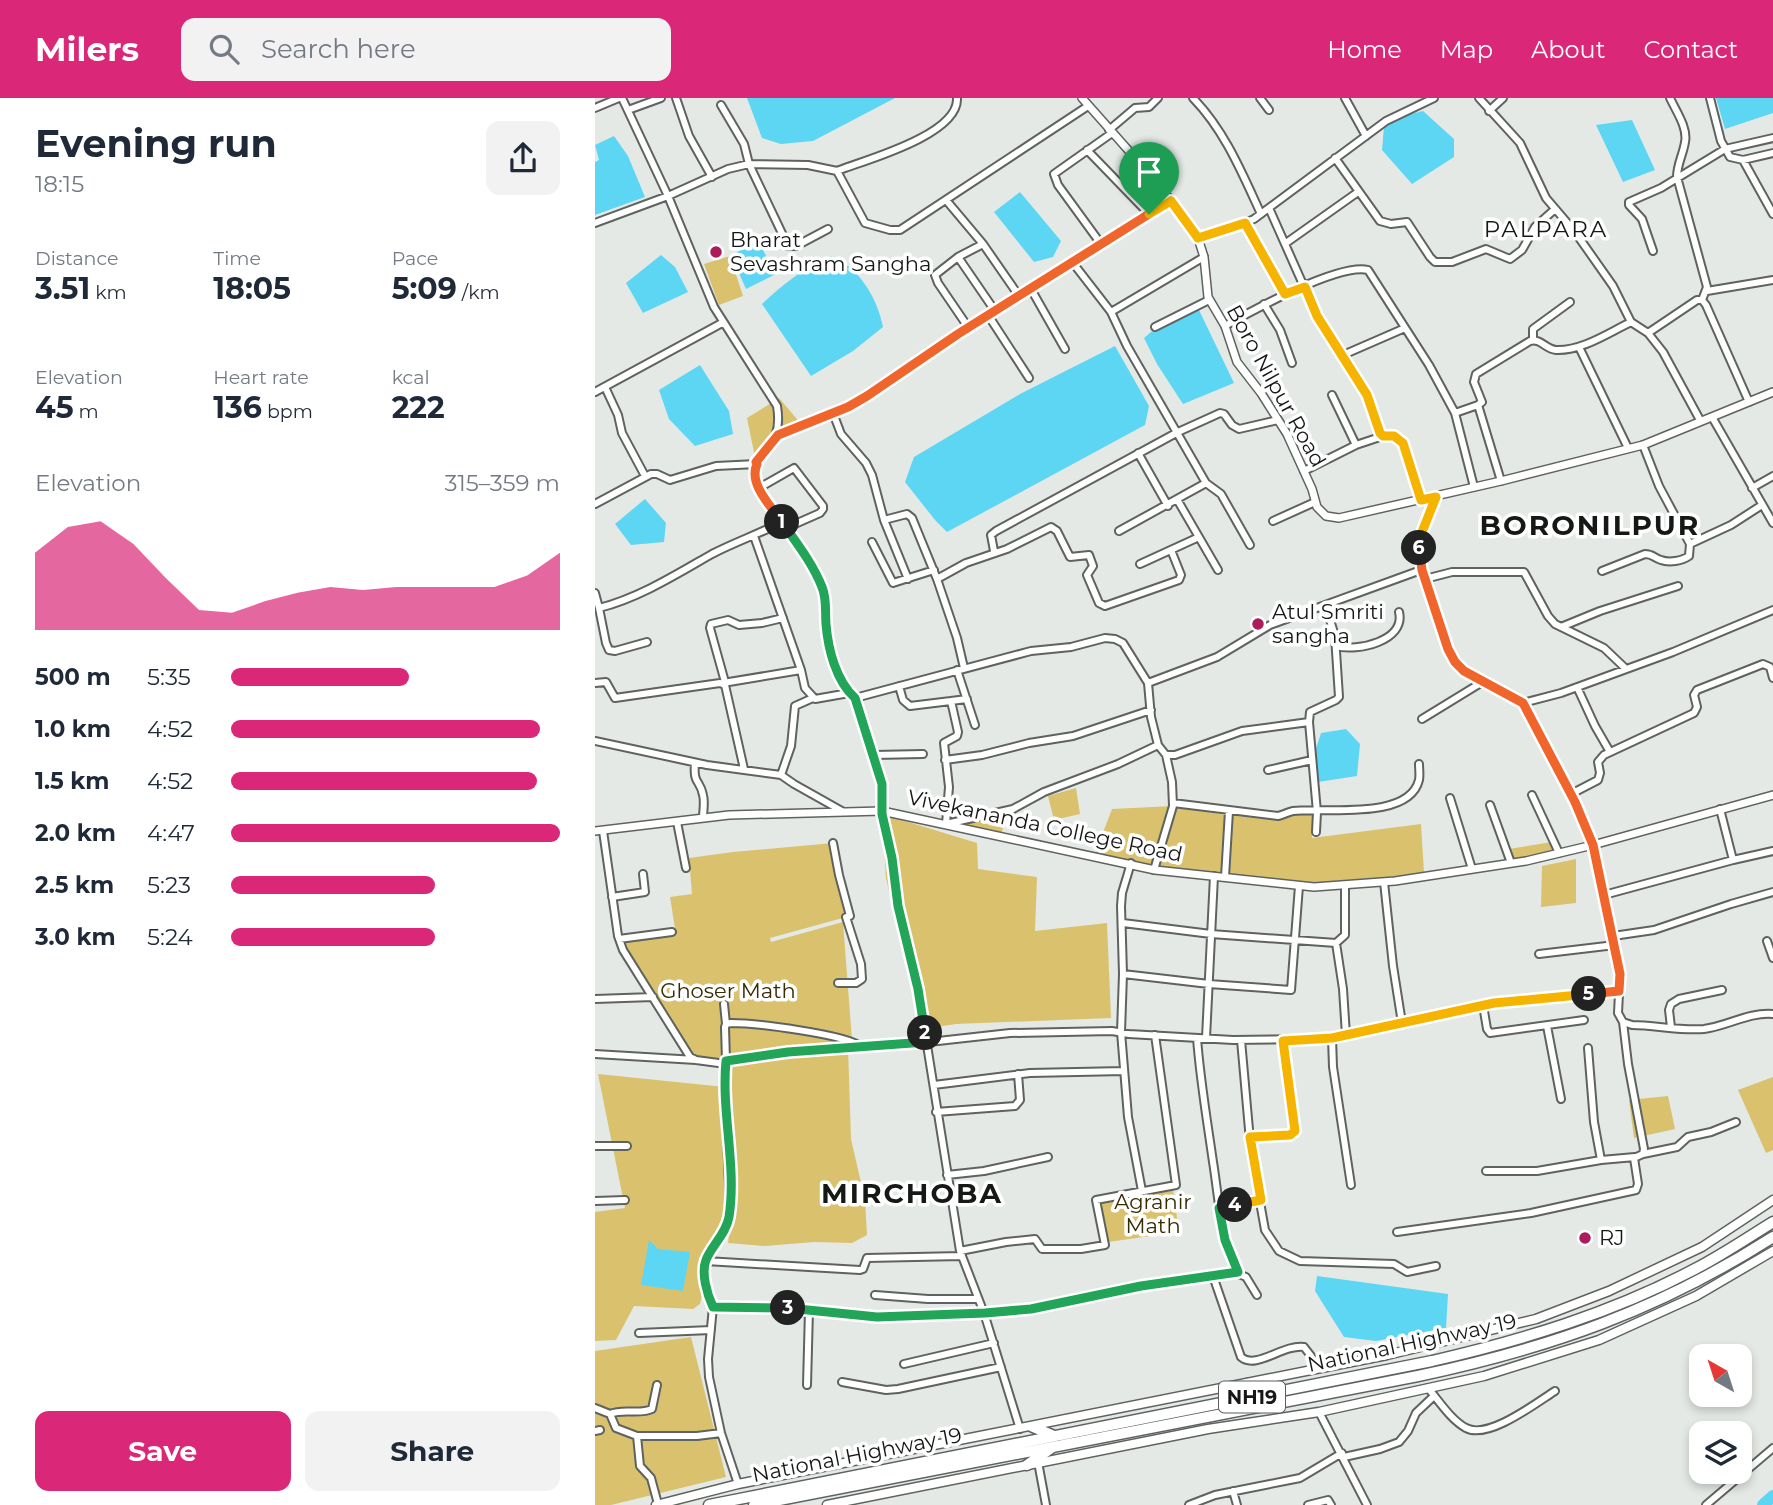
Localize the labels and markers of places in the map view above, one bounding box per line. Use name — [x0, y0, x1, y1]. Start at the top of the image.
pin — [1119, 142, 1179, 214]
place label: Bharat Sevashram Sangha — [730, 227, 931, 276]
marker: Bharat Sevashram Sangha — [708, 244, 724, 260]
pin: 1 — [765, 504, 799, 540]
pin: 6 — [1401, 531, 1437, 566]
place label: Atul Smriti sangha — [1272, 599, 1384, 648]
marker: Atul Smriti sangha — [1250, 616, 1266, 632]
pin: 5 — [1571, 976, 1607, 1012]
pin: 2 — [907, 1016, 943, 1051]
pin: 4 — [1217, 1188, 1253, 1222]
place label: RJ — [1599, 1225, 1625, 1250]
marker: RJ — [1577, 1230, 1593, 1246]
pin: 3 — [771, 1290, 805, 1326]

